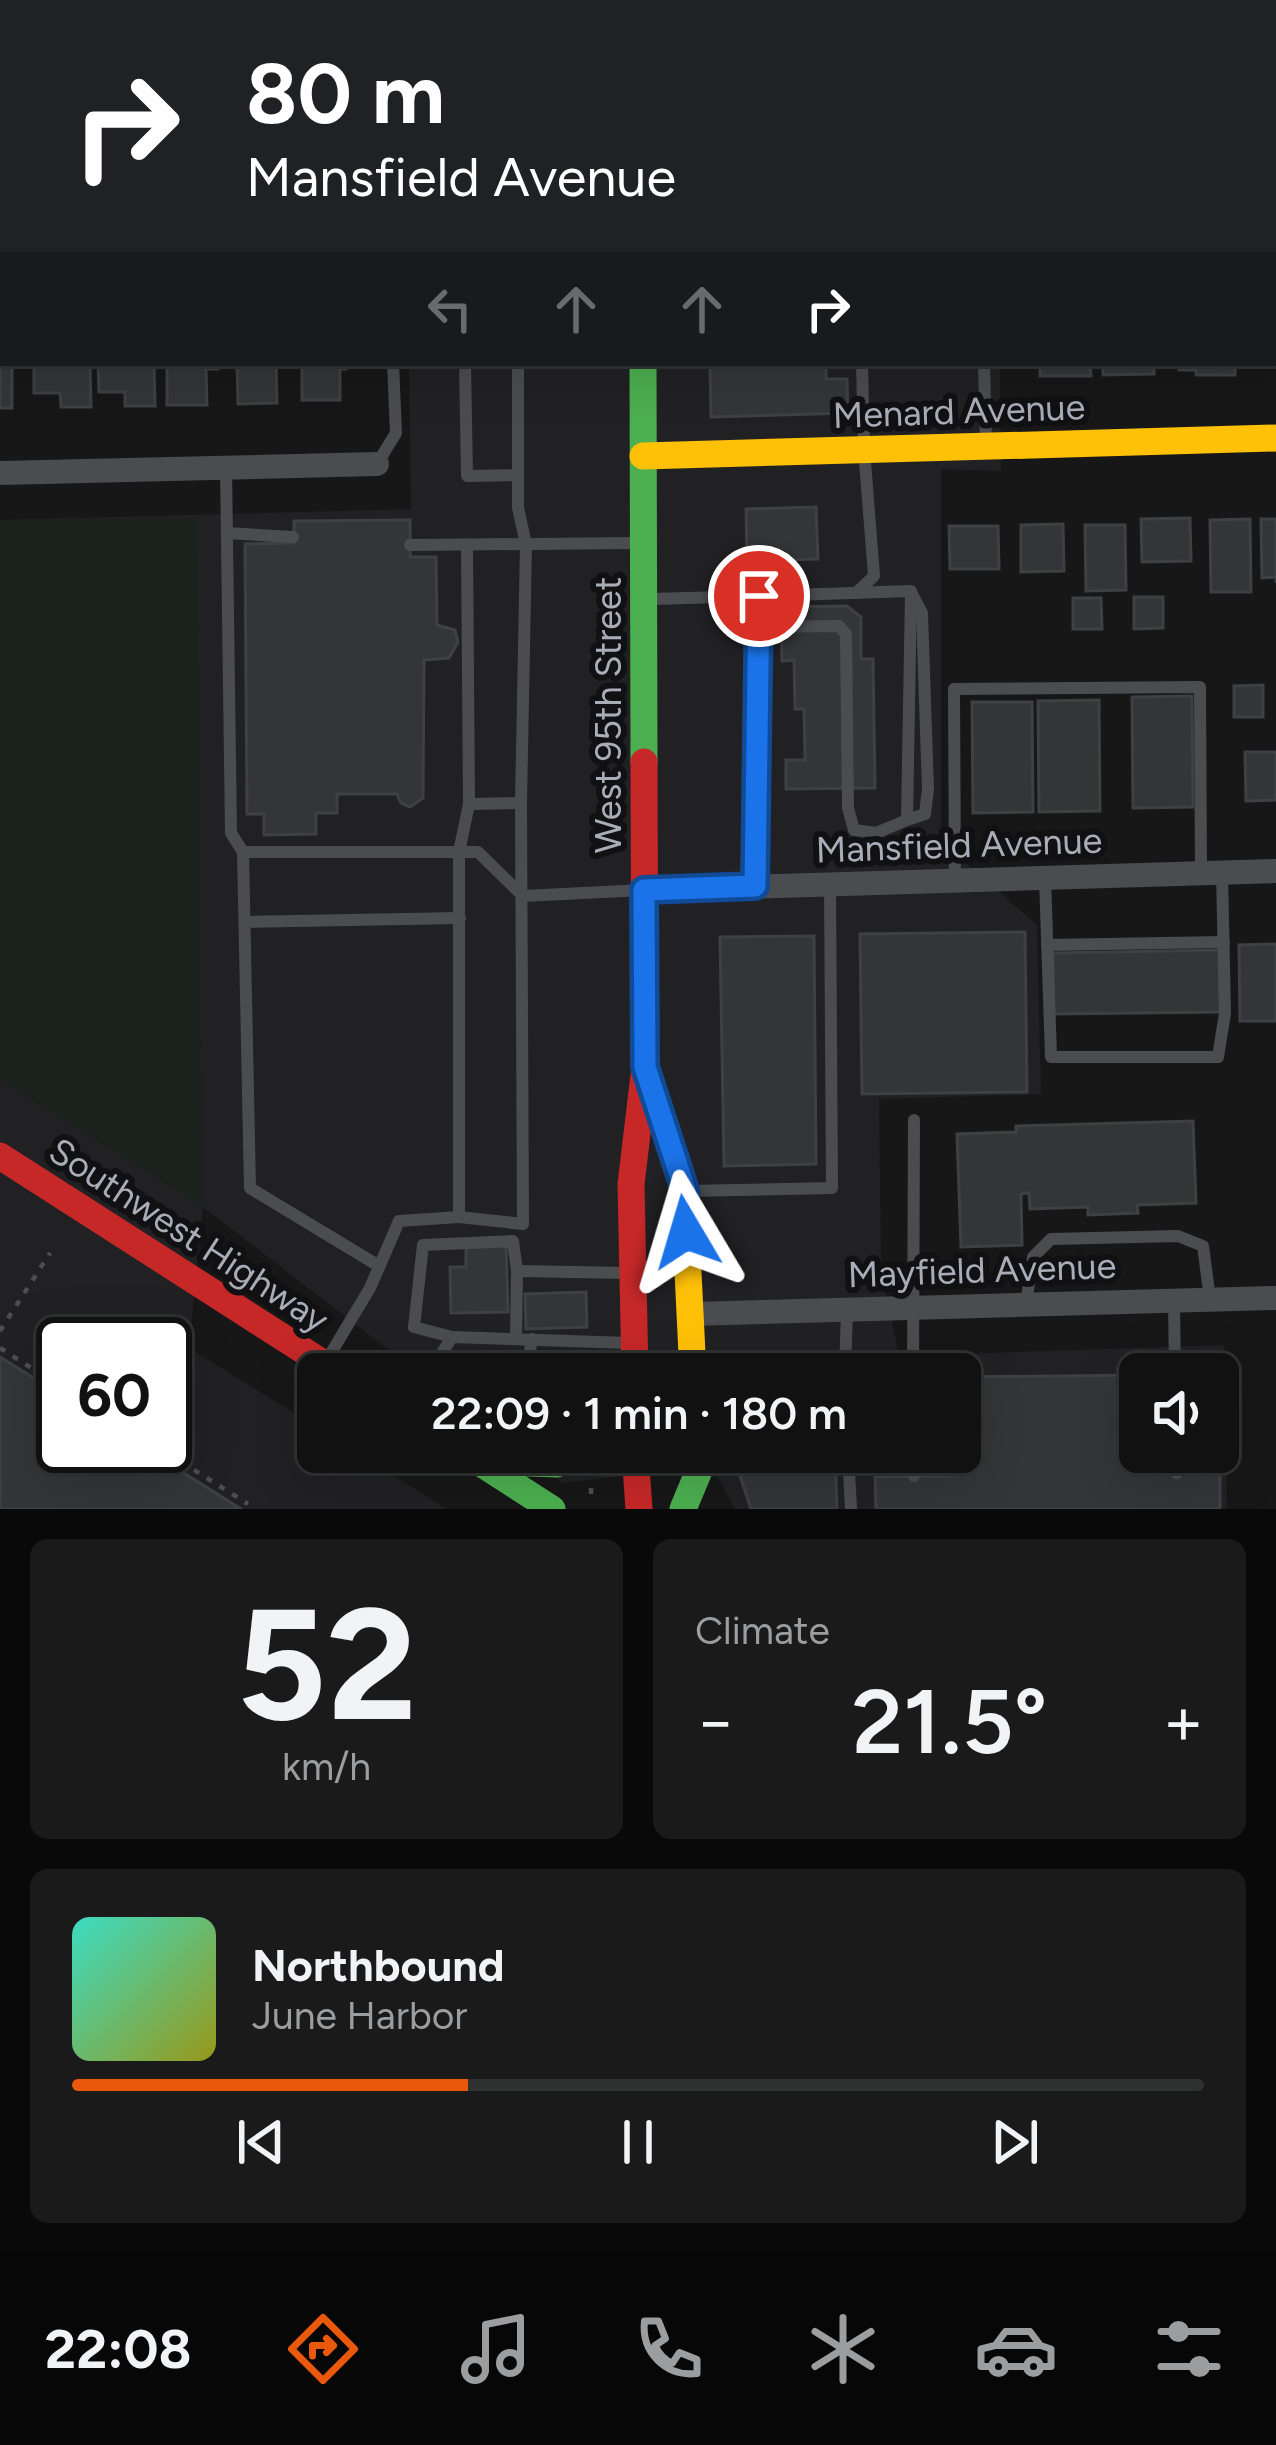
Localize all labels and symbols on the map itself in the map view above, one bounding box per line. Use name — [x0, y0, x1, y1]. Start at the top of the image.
street label: Menard Avenue — [832, 385, 1086, 437]
pin — [708, 545, 810, 647]
street label: West 95th Street — [587, 577, 630, 853]
street label: Mansfield Avenue — [815, 819, 1103, 871]
street label: Southwest Highway — [41, 1129, 337, 1341]
position arrow — [623, 1169, 749, 1295]
street label: Mayfield Avenue — [847, 1244, 1117, 1296]
speed limit sign: 60 — [36, 1317, 192, 1473]

